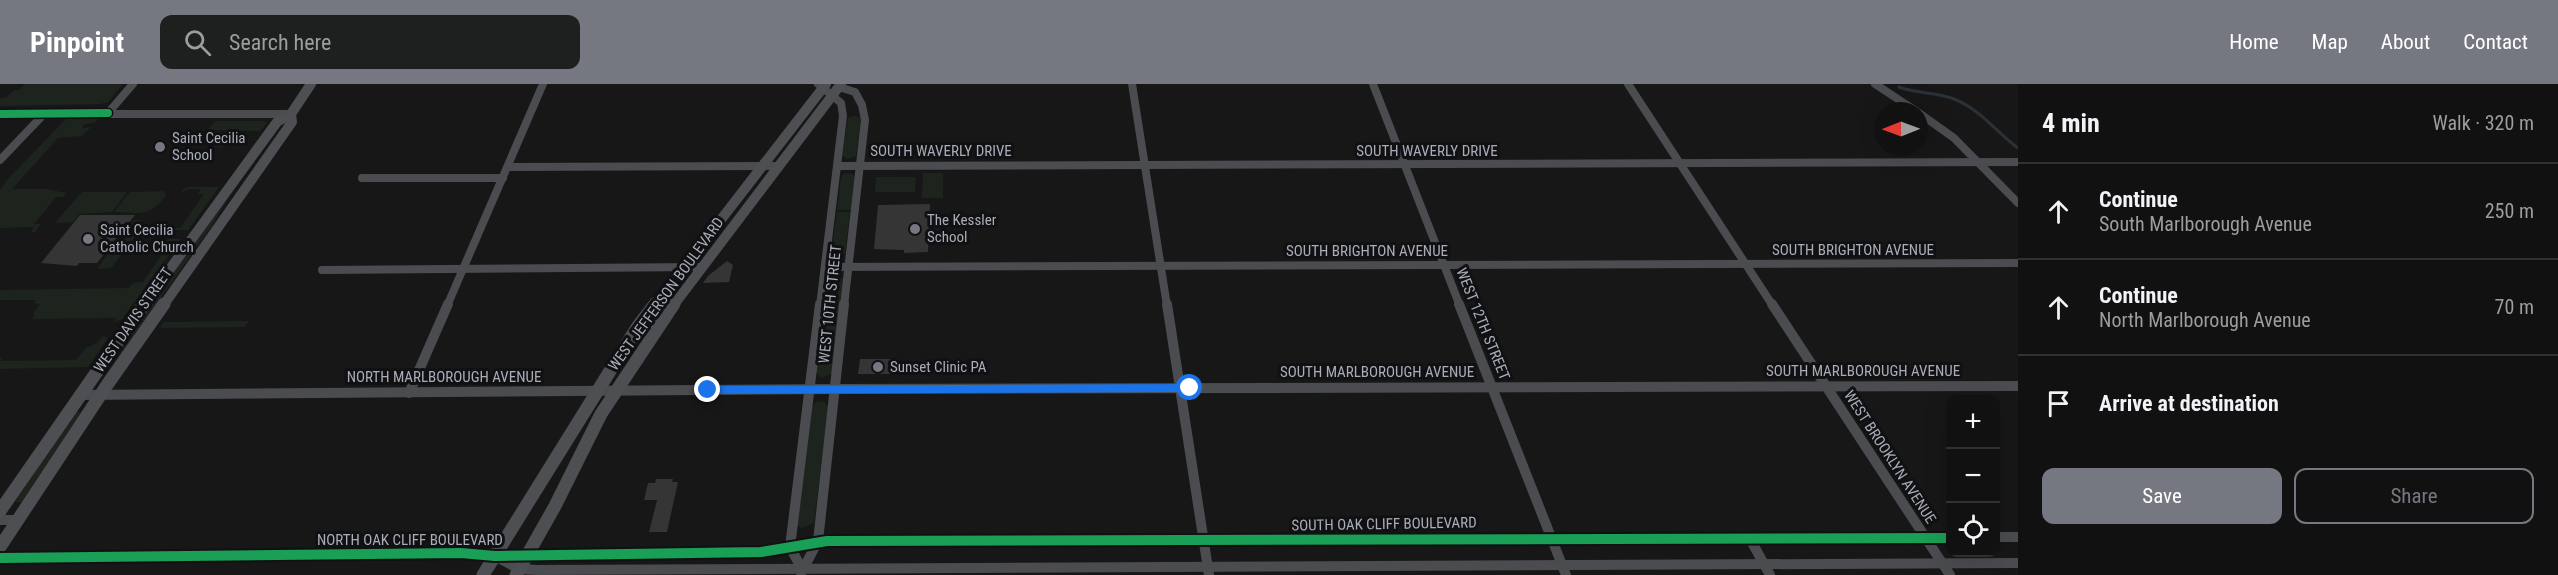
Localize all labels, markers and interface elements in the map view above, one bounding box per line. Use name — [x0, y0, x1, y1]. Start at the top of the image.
search box — [160, 15, 580, 69]
text: Pinpoint — [30, 26, 124, 59]
icon: search — [181, 26, 214, 59]
text: Search here — [229, 30, 331, 55]
text: Home — [2229, 30, 2279, 54]
text: Map — [2312, 30, 2348, 54]
text: About — [2381, 30, 2430, 54]
text: Contact — [2463, 30, 2528, 54]
north arrow — [1874, 102, 1928, 156]
text: 4 min — [2042, 108, 2100, 138]
text: Walk · 320 m — [2433, 111, 2534, 135]
place label: Saint Cecilia School — [172, 129, 246, 164]
marker: Saint Cecilia School — [153, 140, 167, 154]
street label: SOUTH WAVERLY DRIVE — [870, 142, 1012, 160]
street label: SOUTH WAVERLY DRIVE — [1356, 142, 1498, 160]
text: Continue — [2099, 187, 2178, 212]
icon: ahead — [2042, 195, 2075, 228]
text: 250 m — [2485, 199, 2534, 223]
place label: The Kessler School — [927, 211, 997, 246]
text: South Marlborough Avenue — [2099, 212, 2312, 236]
street label: WEST JEFFERSON BOULEVARD — [604, 214, 728, 374]
place label: Saint Cecilia Catholic Church — [100, 221, 194, 256]
marker: The Kessler School — [908, 222, 922, 236]
marker: Saint Cecilia Catholic Church — [81, 232, 95, 246]
street label: SOUTH BRIGHTON AVENUE — [1772, 241, 1934, 259]
street label: SOUTH BRIGHTON AVENUE — [1286, 242, 1448, 260]
street label: WEST 10TH STREET — [815, 244, 845, 364]
street label: WEST DAVIS STREET — [90, 264, 176, 376]
street label: WEST 12TH STREET — [1452, 265, 1514, 383]
text: Continue — [2099, 283, 2178, 308]
icon: ahead — [2042, 291, 2075, 324]
text: 70 m — [2495, 295, 2534, 319]
text: North Marlborough Avenue — [2099, 308, 2311, 332]
place label: Sunset Clinic PA — [890, 358, 987, 376]
marker: Sunset Clinic PA — [871, 360, 885, 374]
street label: SOUTH MARLBOROUGH AVENUE — [1766, 362, 1960, 380]
street label: SOUTH MARLBOROUGH AVENUE — [1280, 363, 1474, 381]
street label: NORTH MARLBOROUGH AVENUE — [347, 368, 541, 386]
route start — [1176, 374, 1202, 400]
route end — [694, 376, 720, 402]
street label: WEST BROOKLYN AVENUE — [1840, 387, 1940, 527]
icon: arrive — [2042, 387, 2075, 420]
text: Arrive at destination — [2099, 391, 2279, 416]
map controls — [1946, 395, 2000, 557]
button: + — [1946, 395, 2000, 449]
button: − — [1946, 449, 2000, 503]
button: Save — [2042, 468, 2282, 524]
button: Share — [2294, 468, 2534, 524]
button: locate — [1946, 503, 2000, 557]
street label: SOUTH OAK CLIFF BOULEVARD — [1291, 513, 1477, 535]
street label: NORTH OAK CLIFF BOULEVARD — [317, 531, 503, 549]

